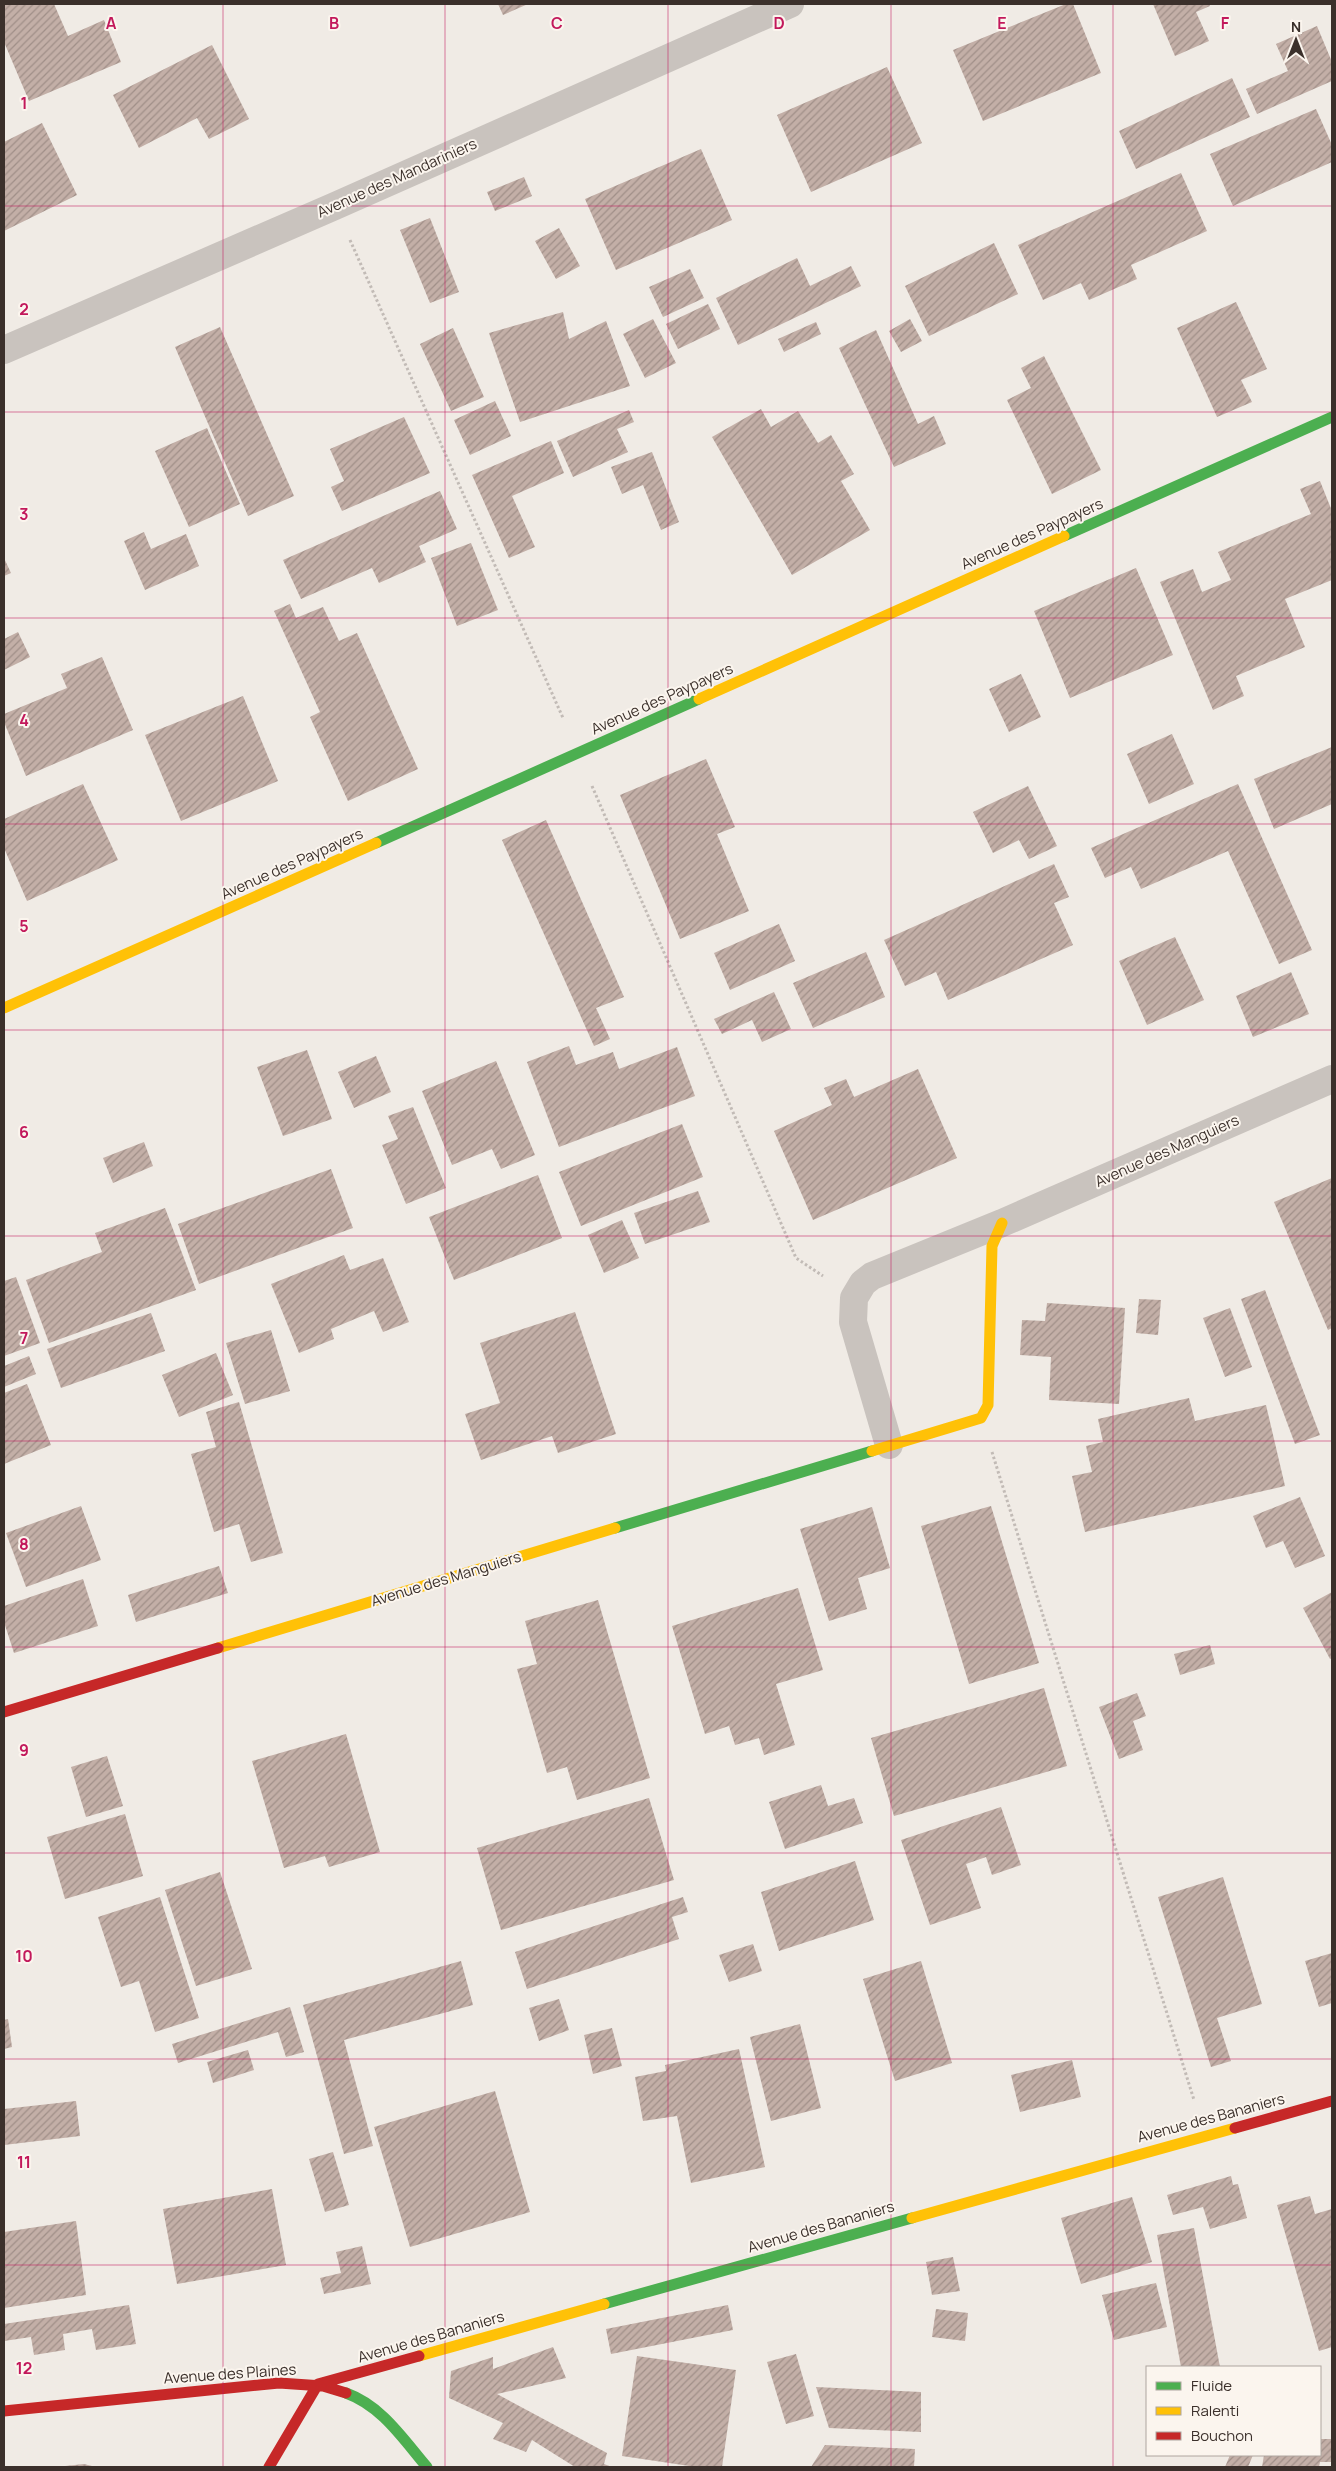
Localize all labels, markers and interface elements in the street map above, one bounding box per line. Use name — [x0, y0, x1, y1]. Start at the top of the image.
text: A — [106, 12, 117, 34]
text: B — [329, 12, 339, 34]
text: C — [551, 12, 563, 34]
text: D — [773, 12, 785, 34]
text: E — [997, 12, 1007, 34]
text: F — [1221, 12, 1230, 34]
north arrow — [1271, 15, 1321, 65]
text: N — [1291, 17, 1301, 36]
text: 1 — [20, 92, 28, 114]
street label: Avenue des Mandariniers — [314, 133, 480, 222]
text: 2 — [19, 298, 29, 320]
street label: Avenue des Paypayers — [957, 493, 1106, 574]
text: 3 — [19, 503, 29, 525]
street label: Avenue des Paypayers — [587, 658, 736, 739]
text: 4 — [19, 709, 29, 731]
street label: Avenue des Paypayers — [217, 823, 366, 904]
text: 5 — [19, 915, 29, 937]
street label: Avenue des Manguiers — [1091, 1109, 1242, 1192]
text: 6 — [19, 1121, 29, 1143]
text: 7 — [20, 1327, 28, 1349]
text: 8 — [19, 1533, 29, 1555]
street label: Avenue des Manguiers — [368, 1546, 524, 1611]
text: 9 — [19, 1739, 29, 1761]
text: 10 — [15, 1945, 33, 1967]
street label: Avenue des Bananiers — [1135, 2088, 1287, 2147]
text: 11 — [17, 2151, 31, 2173]
street label: Avenue des Bananiers — [745, 2195, 897, 2258]
street label: Avenue des Bananiers — [355, 2305, 507, 2368]
text: 12 — [16, 2357, 32, 2379]
street label: Avenue des Plaines — [163, 2358, 297, 2389]
legend — [1146, 2366, 1321, 2456]
text: Fluide — [1191, 2375, 1232, 2396]
text: Ralenti — [1191, 2400, 1239, 2421]
text: Bouchon — [1191, 2425, 1253, 2446]

